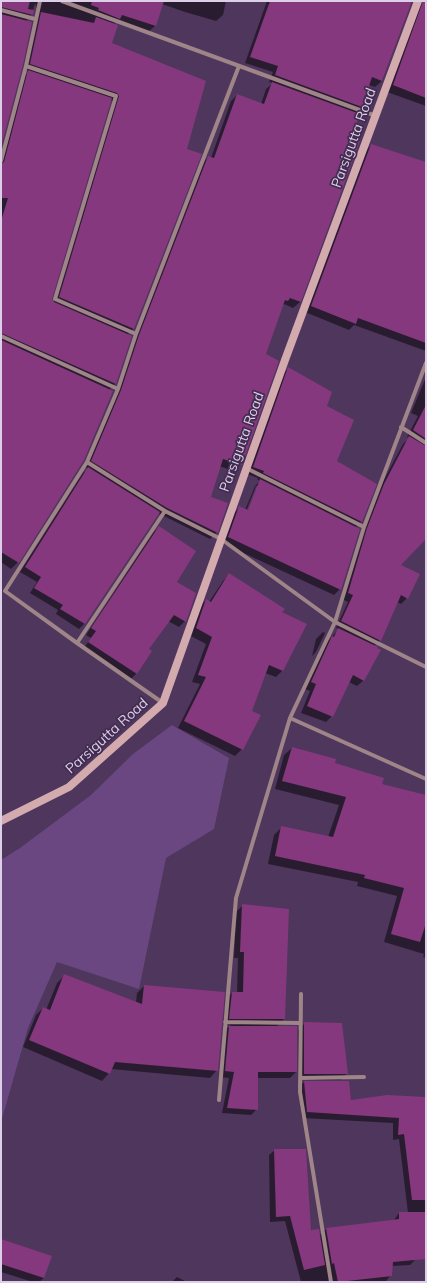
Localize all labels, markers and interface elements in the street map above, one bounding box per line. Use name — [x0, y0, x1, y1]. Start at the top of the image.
street label: Parsigutta Road — [328, 86, 380, 190]
street label: Parsigutta Road — [216, 390, 268, 494]
street label: Parsigutta Road — [62, 695, 152, 777]

